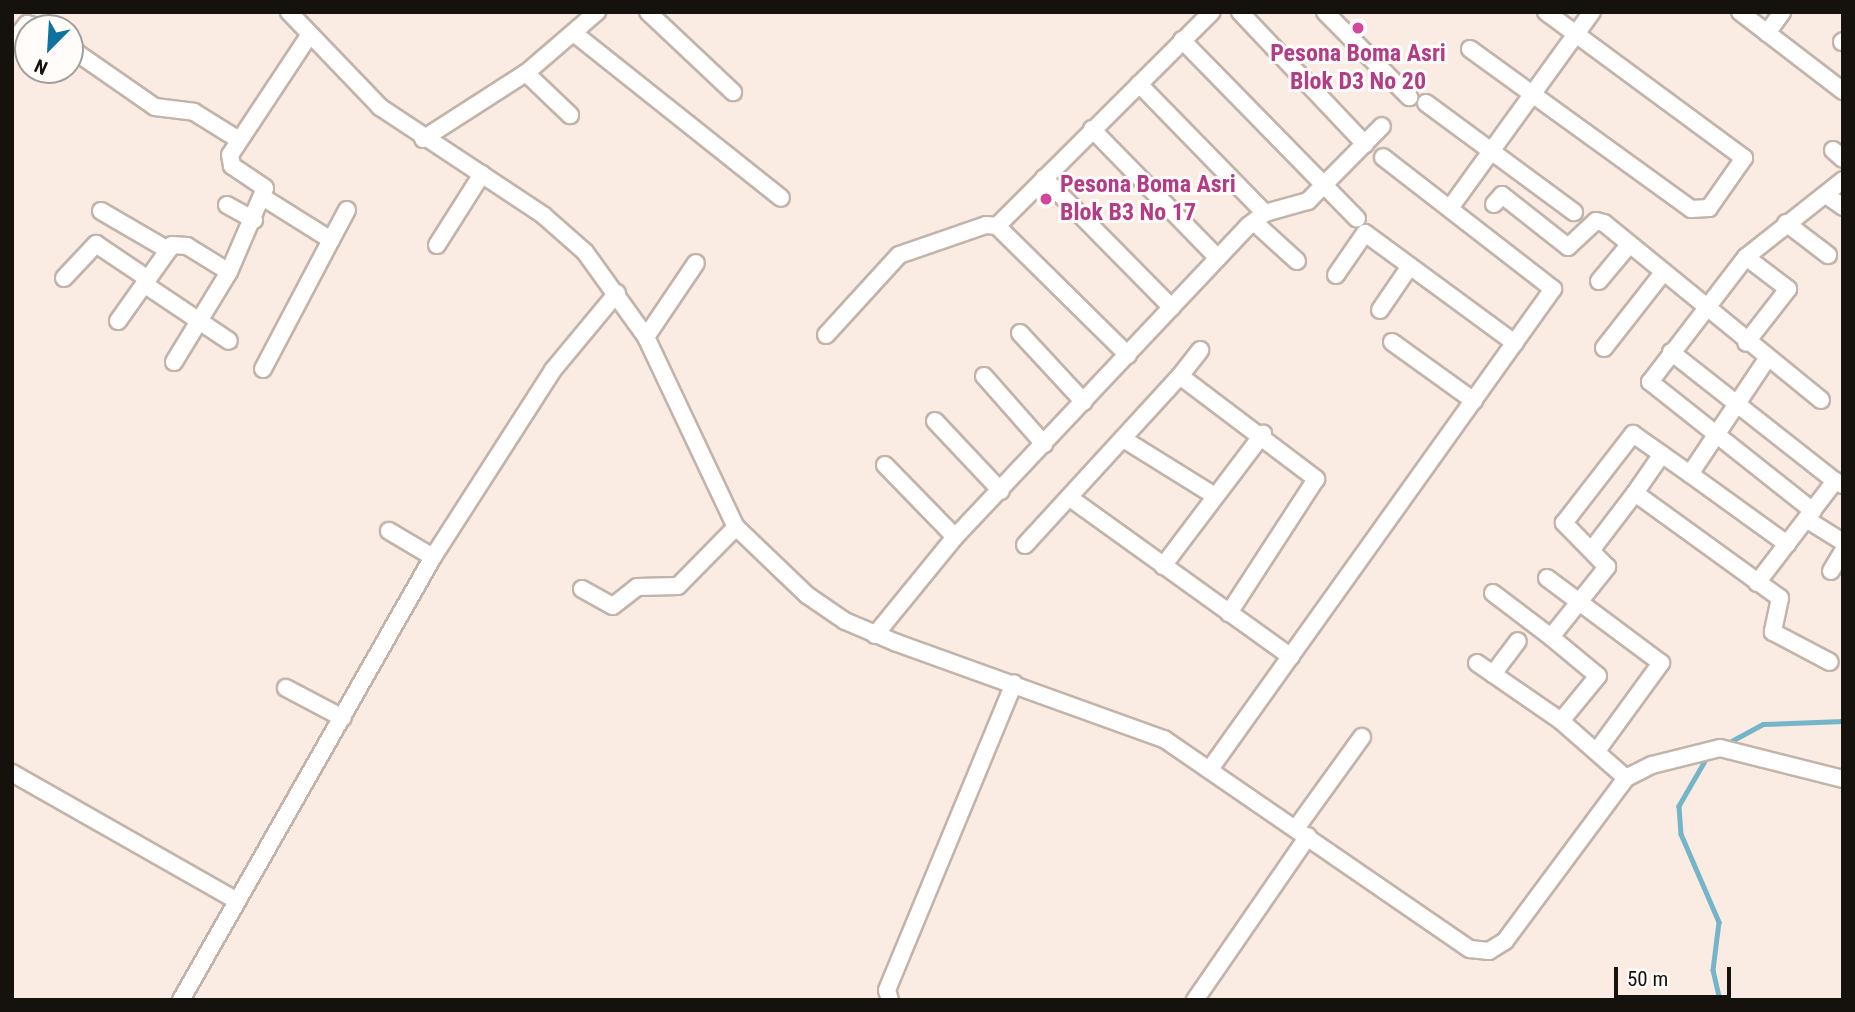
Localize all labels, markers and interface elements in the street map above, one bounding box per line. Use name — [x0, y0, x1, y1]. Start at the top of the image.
north arrow — [14, 14, 84, 84]
marker: Pesona Boma Asri Blok D3 No 20 — [1350, 20, 1366, 36]
place label: Pesona Boma Asri Blok D3 No 20 — [1270, 40, 1446, 96]
text: N — [31, 54, 51, 80]
place label: Pesona Boma Asri Blok B3 No 17 — [1060, 171, 1236, 227]
marker: Pesona Boma Asri Blok B3 No 17 — [1038, 191, 1054, 207]
scale bar — [1617, 953, 1734, 997]
text: 50 m — [1627, 967, 1668, 991]

